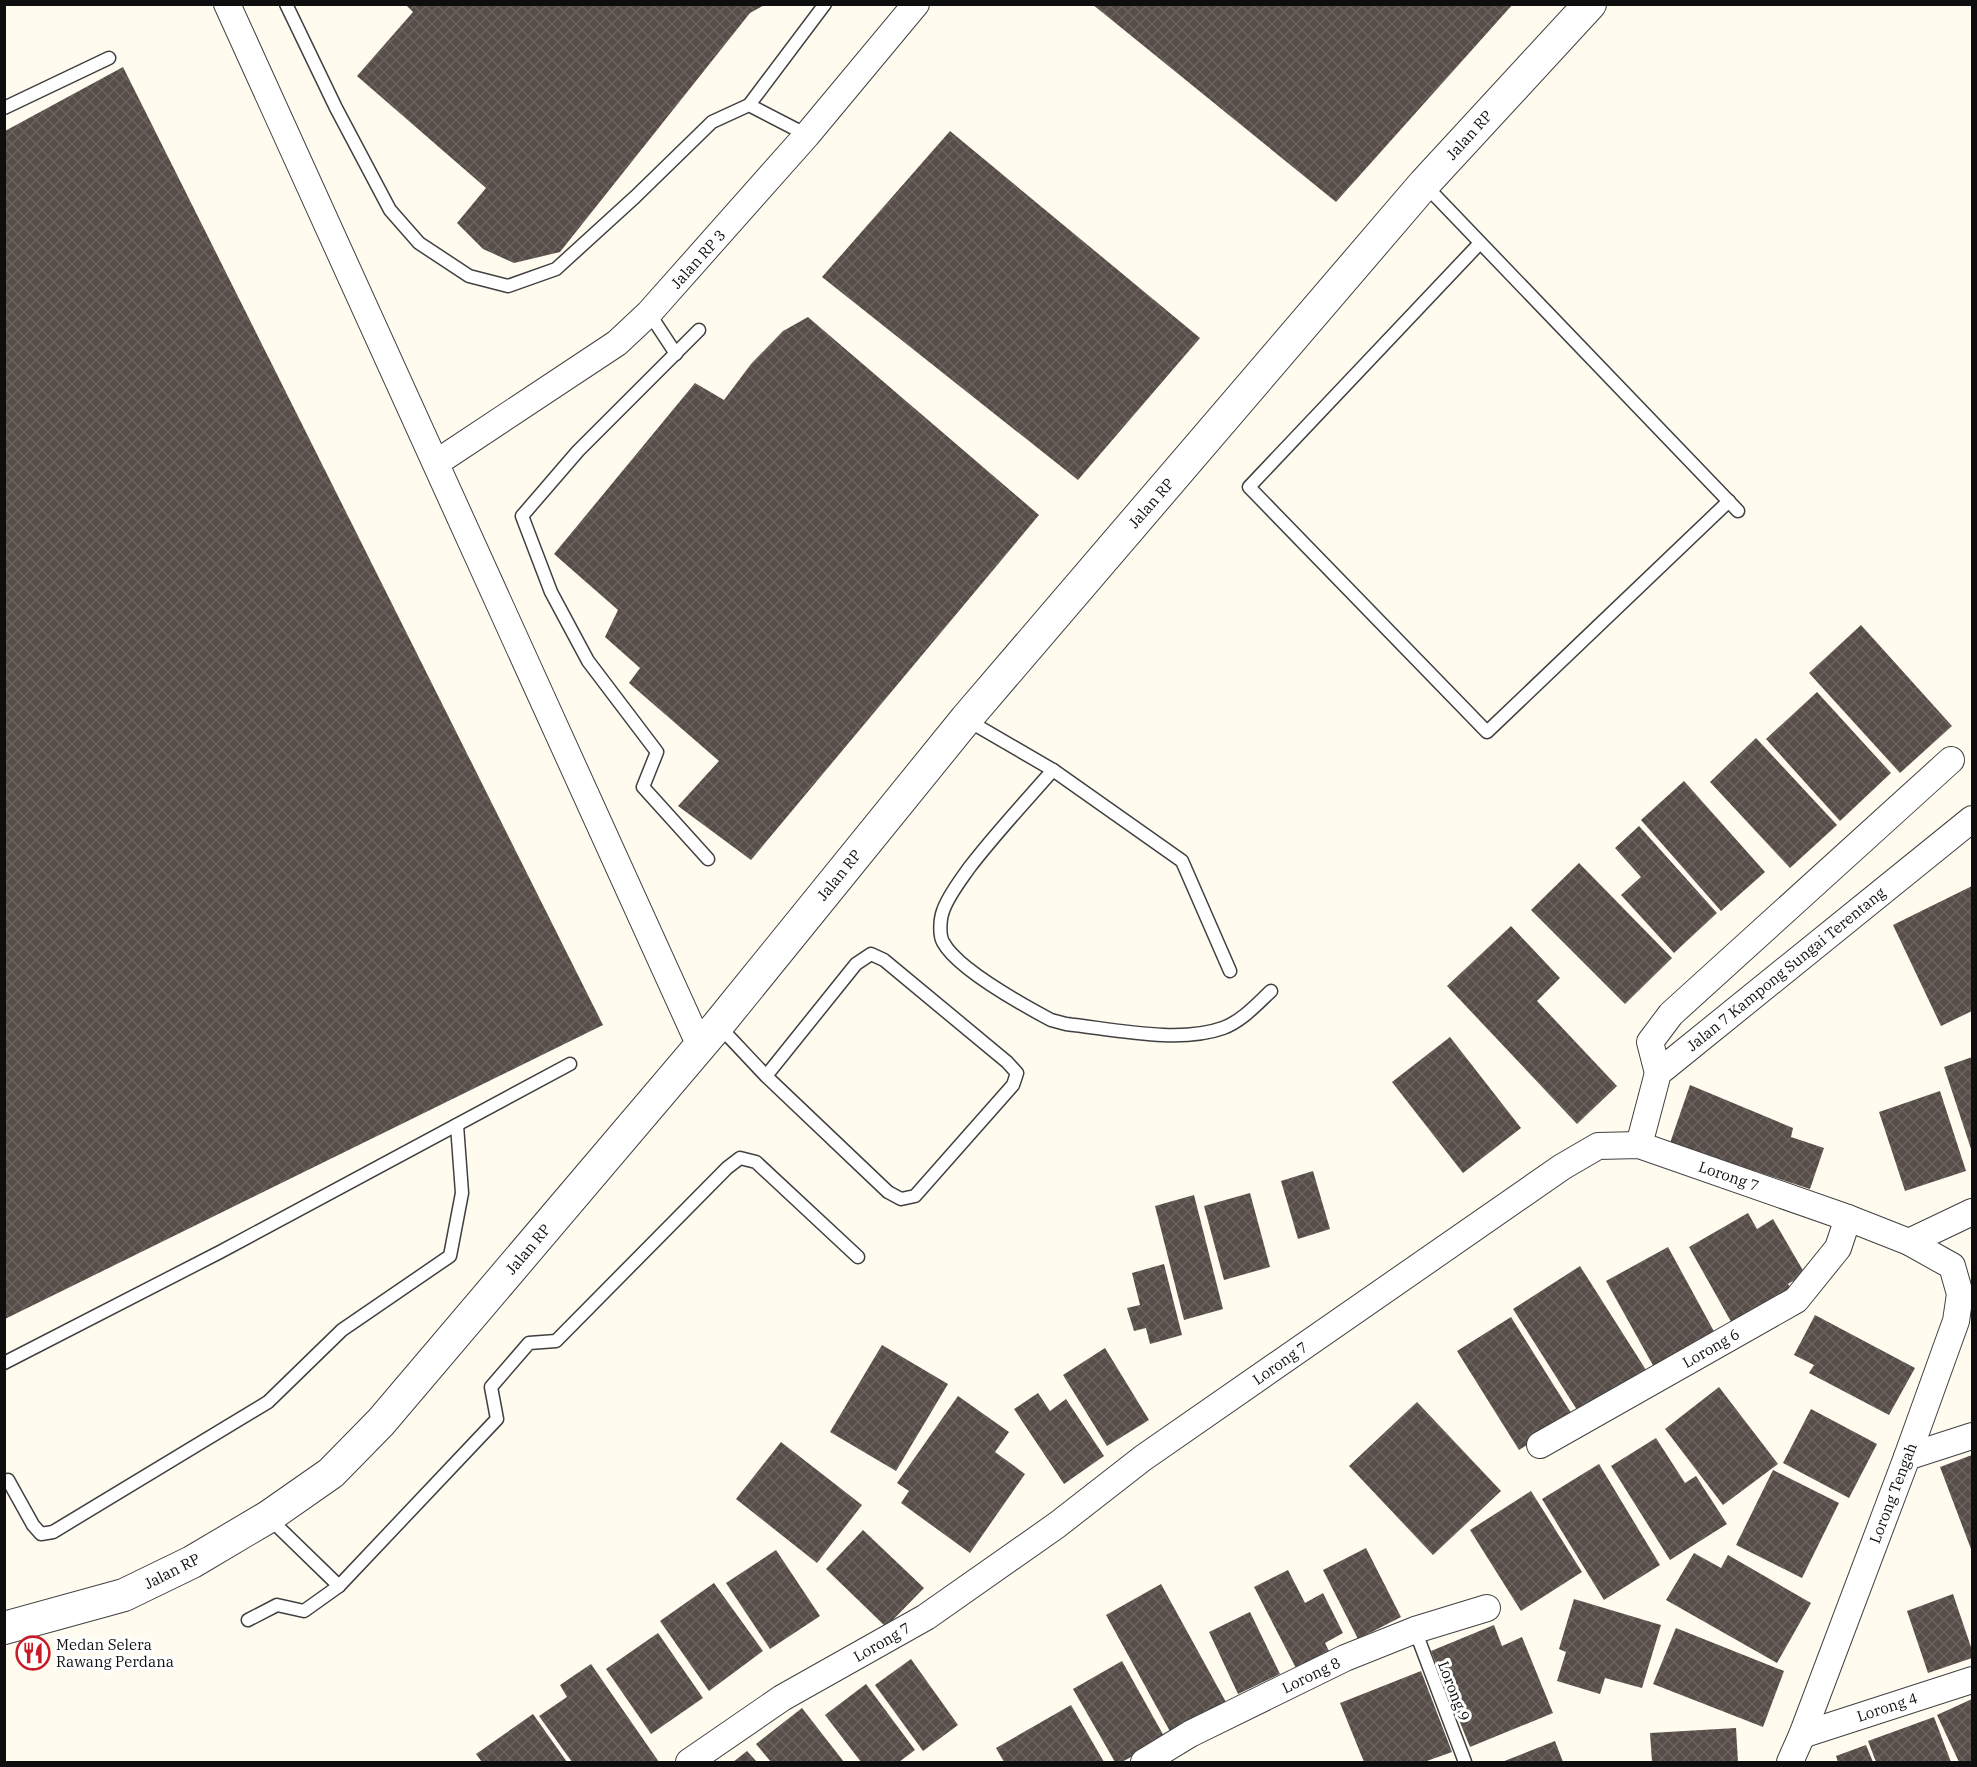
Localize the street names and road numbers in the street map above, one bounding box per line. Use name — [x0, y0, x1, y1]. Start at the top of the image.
street label: Jalan RP — [1442, 106, 1496, 164]
street label: Jalan RP 3 — [667, 226, 729, 292]
street label: Jalan RP — [1124, 474, 1178, 532]
street label: Jalan RP — [813, 846, 865, 904]
street label: Jalan 7 Kampong Sungai Terentang — [1683, 883, 1889, 1055]
street label: Lorong 7 — [1696, 1157, 1762, 1195]
street label: Jalan RP — [501, 1220, 555, 1278]
street label: Lorong 6 — [1679, 1324, 1743, 1372]
street label: Lorong 7 — [1249, 1337, 1311, 1389]
street label: Lorong Tengah — [1865, 1440, 1921, 1546]
street label: Jalan RP — [141, 1549, 203, 1593]
street label: Lorong 7 — [850, 1618, 914, 1666]
street label: Lorong 8 — [1279, 1653, 1343, 1697]
street label: Lorong 9 — [1434, 1658, 1474, 1724]
street label: Lorong 4 — [1854, 1688, 1920, 1726]

